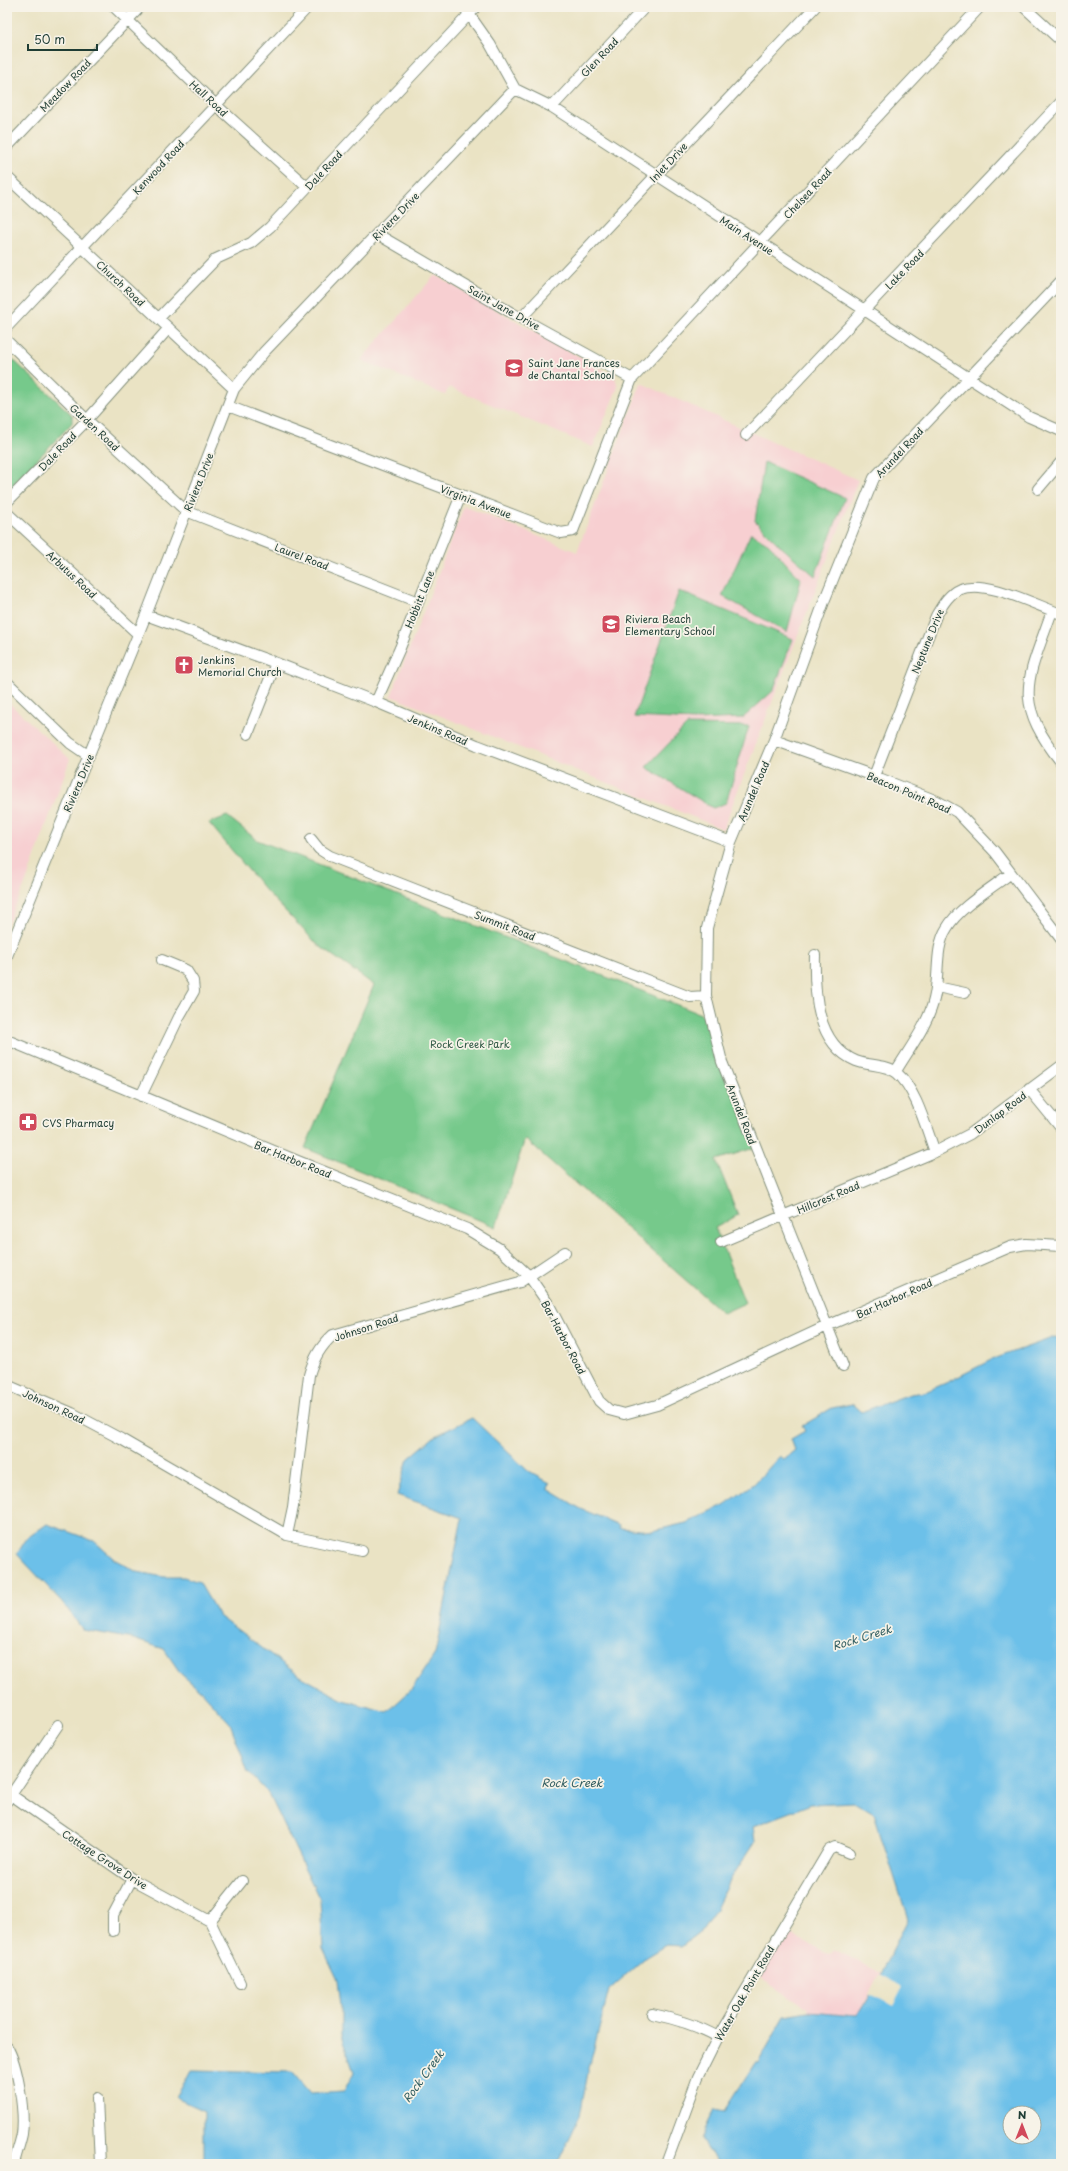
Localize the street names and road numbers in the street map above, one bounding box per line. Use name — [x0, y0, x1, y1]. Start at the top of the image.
street label: Glen Road — [577, 34, 621, 80]
street label: Meadow Road — [36, 55, 94, 115]
street label: Hall Road — [187, 76, 232, 120]
street label: Kenwood Road — [129, 136, 187, 198]
street label: Inlet Drive — [646, 139, 690, 185]
street label: Dale Road — [301, 147, 345, 193]
street label: Chelsea Road — [779, 164, 835, 222]
street label: Riviera Drive — [368, 188, 422, 244]
street label: Main Avenue — [717, 212, 777, 258]
street label: Lake Road — [881, 246, 927, 292]
street label: Church Road — [93, 256, 149, 310]
street label: Saint Jane Drive — [465, 281, 543, 333]
street label: Garden Road — [67, 400, 123, 454]
street label: Arundel Road — [872, 423, 926, 481]
street label: Dale Road — [34, 428, 80, 474]
street label: Riviera Drive — [179, 450, 217, 514]
street label: Virginia Avenue — [438, 481, 514, 522]
street label: Laurel Road — [273, 539, 331, 573]
street label: Arbutus Road — [43, 547, 101, 601]
street label: Hobbitt Lane — [401, 567, 438, 630]
street label: Neptune Drive — [907, 606, 947, 676]
street label: Jenkins Road — [406, 710, 471, 748]
street label: Riviera Drive — [59, 751, 97, 815]
street label: Arundel Road — [734, 758, 772, 823]
street label: Beacon Point Road — [865, 768, 953, 817]
street label: Summit Road — [472, 906, 538, 944]
street label: Arundel Road — [723, 1081, 761, 1147]
street label: Dunlap Road — [971, 1087, 1029, 1137]
street label: Bar Harbor Road — [252, 1137, 334, 1181]
street label: Hillcrest Road — [794, 1177, 862, 1217]
street label: Bar Harbor Road — [853, 1274, 935, 1322]
street label: Bar Harbor Road — [538, 1297, 590, 1377]
street label: Johnson Road — [332, 1309, 400, 1345]
street label: Johnson Road — [20, 1385, 88, 1427]
street label: Cottage Grove Drive — [59, 1826, 151, 1892]
street label: Water Oak Point Road — [711, 1942, 778, 2043]

